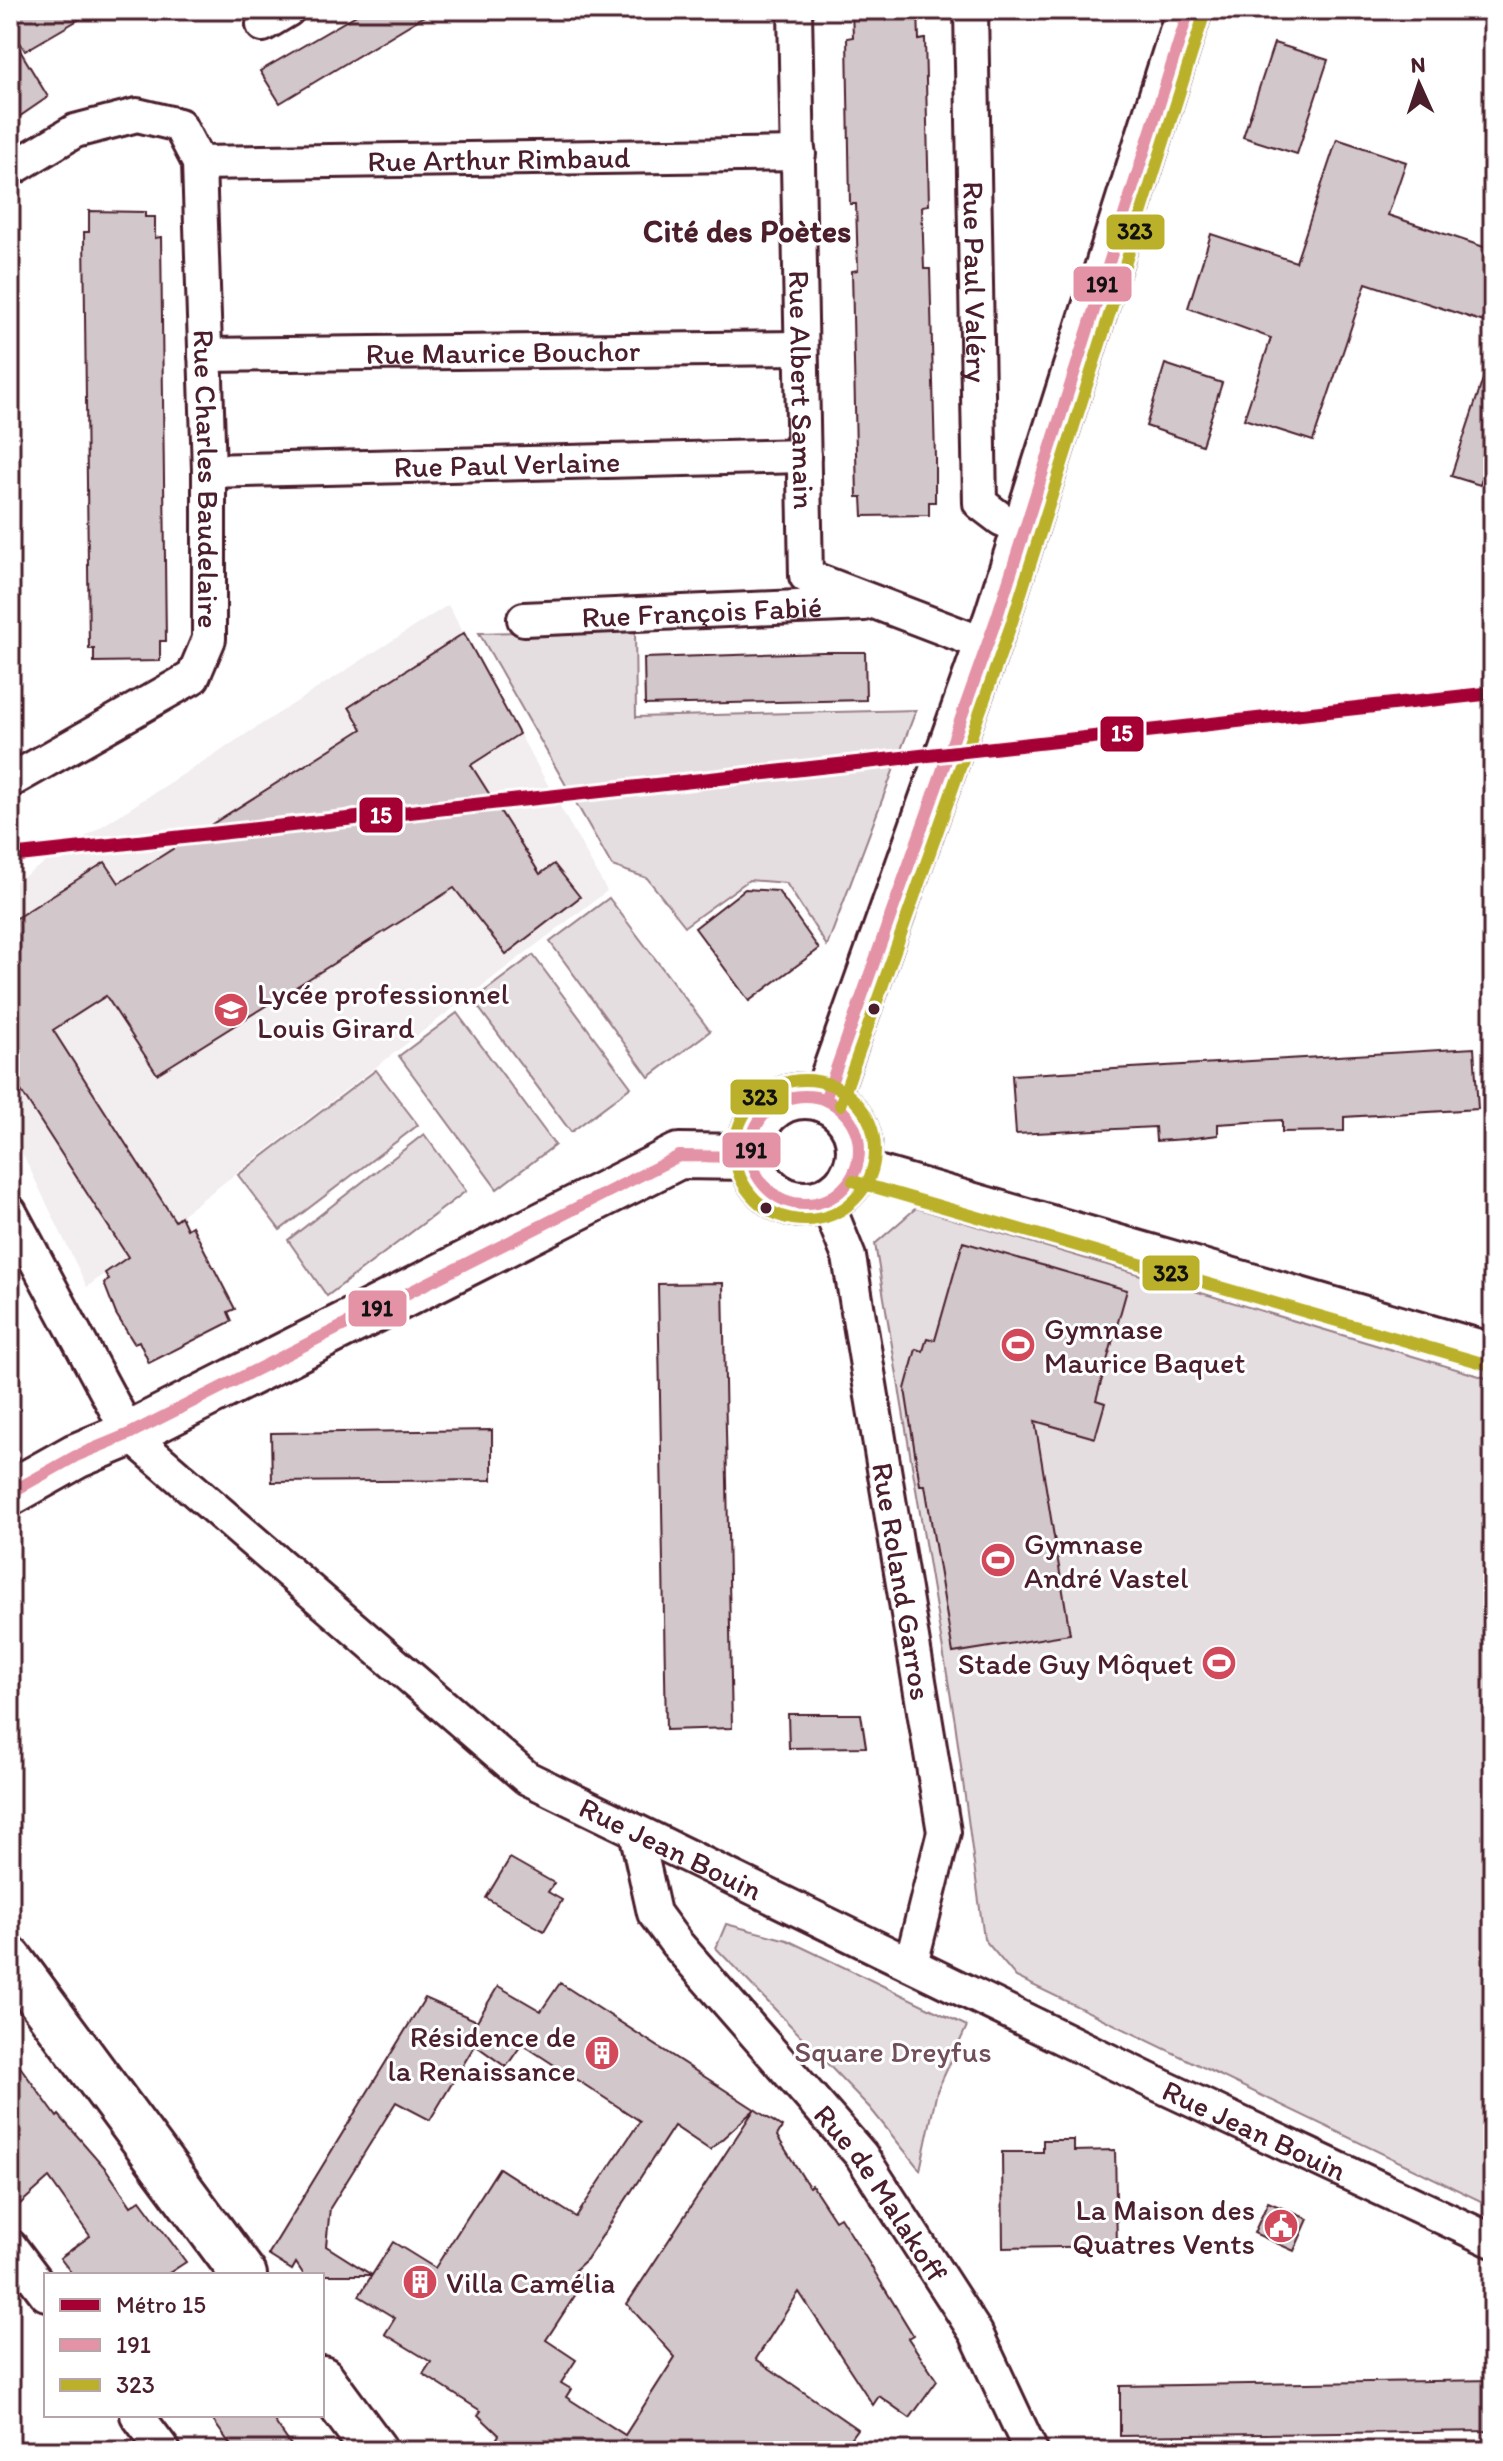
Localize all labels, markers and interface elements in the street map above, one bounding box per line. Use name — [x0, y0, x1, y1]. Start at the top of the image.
north arrow — [1379, 44, 1459, 124]
text: N — [1410, 51, 1426, 78]
street label: Rue Arthur Rimbaud — [367, 138, 631, 179]
street label: Rue Paul Valéry — [956, 181, 996, 383]
district label: Cité des Poètes — [643, 212, 851, 250]
line badge: 323 — [1105, 213, 1166, 251]
text: 323 — [1117, 218, 1153, 245]
line badge: 191 — [1072, 265, 1133, 303]
street label: Rue Albert Samain — [782, 270, 823, 510]
text: 191 — [1086, 271, 1119, 298]
street label: Rue Charles Baudelaire — [186, 329, 228, 629]
street label: Rue Maurice Bouchor — [366, 331, 641, 372]
street label: Rue Paul Verlaine — [393, 442, 621, 485]
street label: Rue François Fabié — [581, 587, 823, 635]
line badge: 15 — [1099, 715, 1145, 753]
text: 15 — [1111, 720, 1133, 747]
line badge: 15 — [358, 796, 404, 834]
text: 15 — [370, 802, 392, 829]
place label: Lycée professionnel Louis Girard — [257, 975, 510, 1046]
school or university icon: Lycée professionnel Louis Girard — [212, 991, 250, 1029]
unlabelled marker — [866, 1001, 882, 1017]
line badge: 323 — [729, 1078, 790, 1116]
text: 323 — [742, 1084, 778, 1111]
line badge: 191 — [721, 1131, 782, 1169]
text: 191 — [735, 1137, 768, 1164]
unlabelled marker — [758, 1200, 774, 1216]
line badge: 323 — [1141, 1254, 1201, 1292]
text: 323 — [1153, 1260, 1189, 1287]
line badge: 191 — [347, 1289, 408, 1328]
text: 191 — [361, 1295, 394, 1322]
place label: Gymnase Maurice Baquet — [1044, 1310, 1246, 1381]
sports icon: Gymnase Maurice Baquet — [999, 1326, 1037, 1364]
street label: Rue Roland Garros — [865, 1460, 940, 1703]
place label: Gymnase André Vastel — [1024, 1525, 1189, 1596]
sports icon: Gymnase André Vastel — [979, 1541, 1017, 1579]
sports icon: Stade Guy Môquet — [1200, 1644, 1238, 1682]
place label: Stade Guy Môquet — [958, 1645, 1193, 1682]
street label: Rue Jean Bouin — [574, 1788, 768, 1908]
place label: Résidence de la Renaissance — [387, 2018, 576, 2089]
park label: Square Dreyfus — [794, 2033, 992, 2070]
building icon: Résidence de la Renaissance — [583, 2034, 621, 2072]
street label: Rue Jean Bouin — [1157, 2071, 1352, 2188]
street label: Rue de Malakoff — [806, 2096, 956, 2288]
place label: La Maison des Quatres Vents — [1072, 2191, 1255, 2262]
public building icon: La Maison des Quatres Vents — [1262, 2207, 1300, 2245]
building icon: Villa Camélia — [401, 2263, 439, 2301]
place label: Villa Camélia — [446, 2264, 615, 2301]
legend — [44, 2273, 324, 2417]
text: Métro 15 — [116, 2290, 206, 2319]
text: 191 — [116, 2330, 151, 2359]
text: 323 — [116, 2370, 155, 2399]

